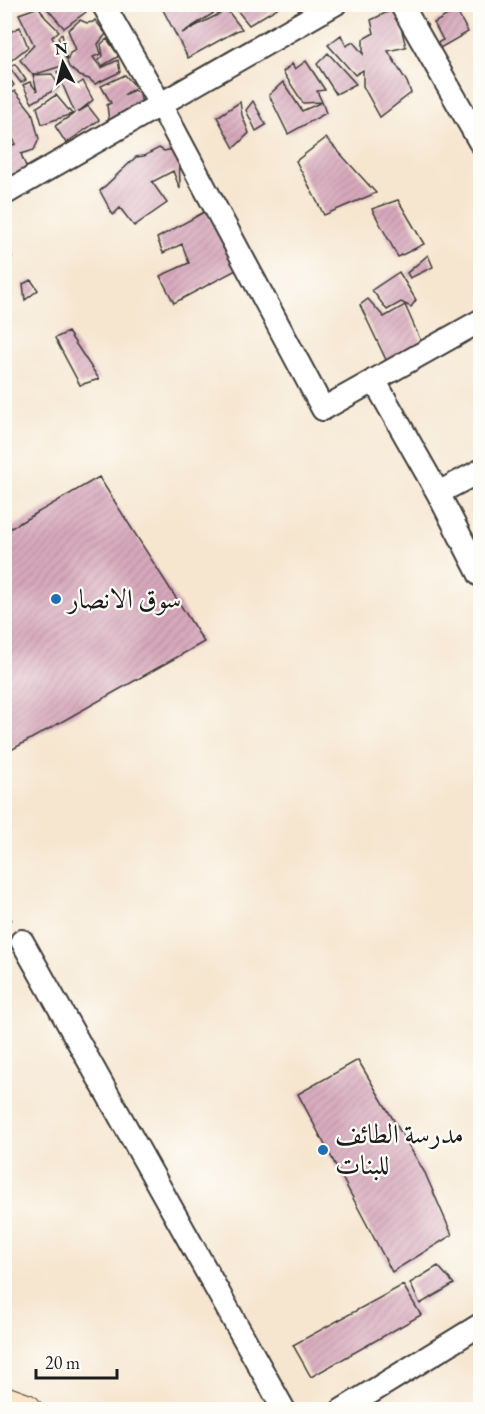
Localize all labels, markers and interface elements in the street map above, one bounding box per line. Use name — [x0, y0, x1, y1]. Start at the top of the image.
north arrow — [33, 33, 93, 93]
text: N — [54, 37, 69, 60]
place label: سوق الانصار — [65, 581, 181, 616]
marker: سوق الانصار — [49, 592, 63, 606]
place label: مدرسة الطائف للبنات — [335, 1116, 464, 1182]
marker: مدرسة الطائف للبنات — [316, 1143, 330, 1157]
scale bar — [36, 1342, 117, 1380]
text: 20 m — [45, 1351, 80, 1374]

